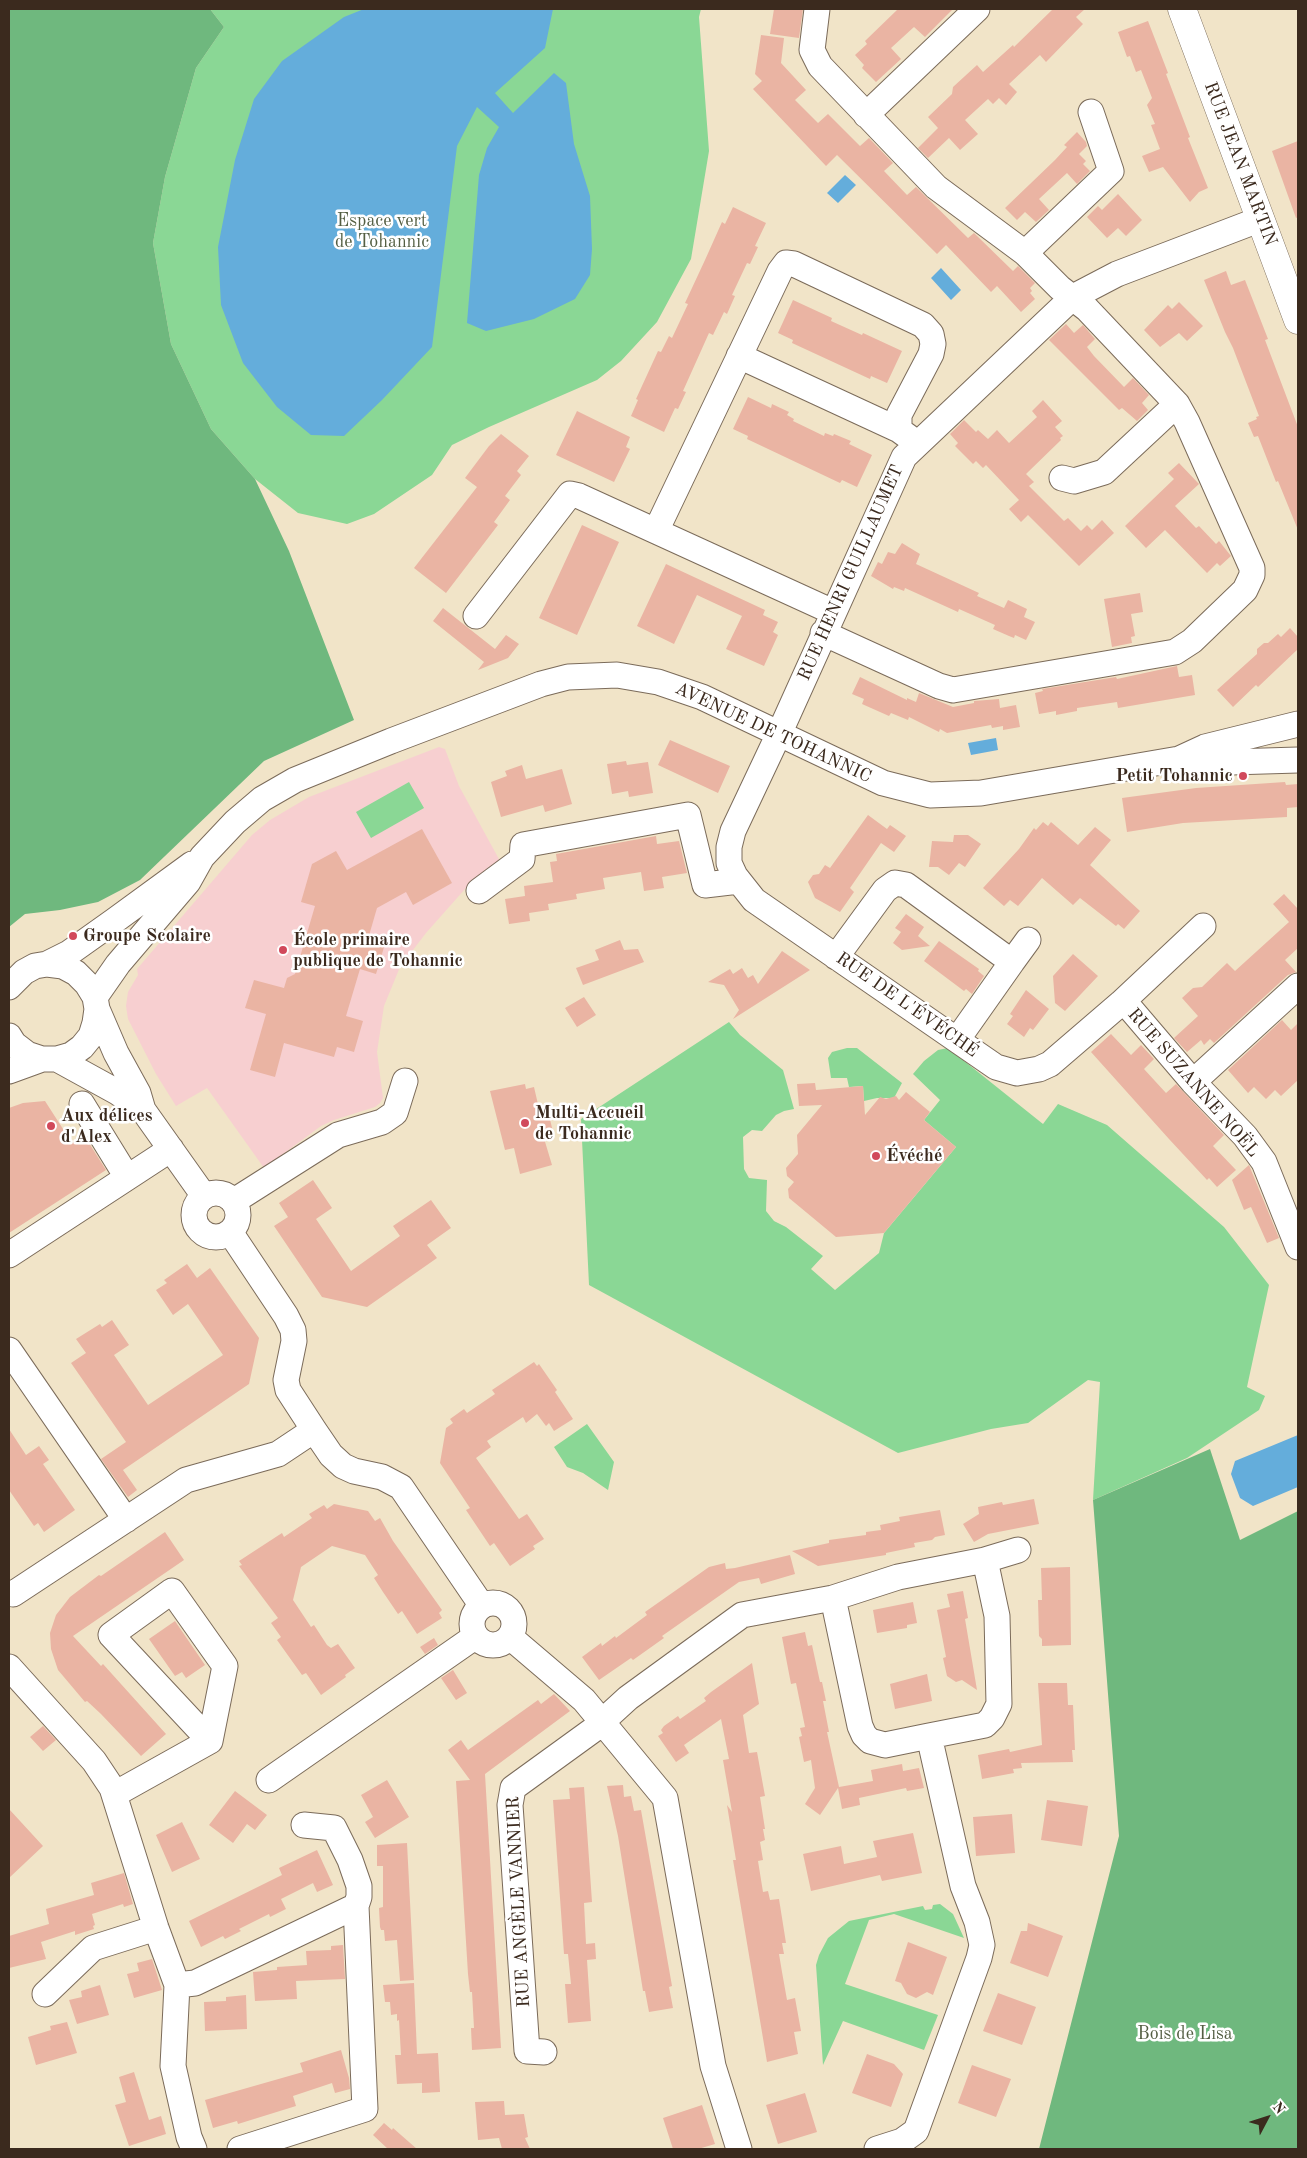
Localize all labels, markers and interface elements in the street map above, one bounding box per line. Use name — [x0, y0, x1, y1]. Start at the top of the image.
street label: RUE JEAN MARTIN — [1199, 79, 1281, 249]
park label: Espace vert de Tohannic — [335, 210, 429, 252]
street label: RUE HENRI GUILLAUMET — [794, 462, 908, 684]
street label: AVENUE DE TOHANNIC — [671, 678, 875, 788]
place label: Petit Tohannic — [1116, 765, 1233, 787]
marker: Petit Tohannic — [1237, 770, 1249, 782]
place label: Groupe Scolaire — [83, 925, 211, 947]
place label: École primaire publique de Tohannic — [293, 929, 463, 972]
marker: Groupe Scolaire — [67, 930, 79, 942]
marker: École primaire publique de Tohannic — [277, 944, 289, 956]
street label: RUE DE L'ÉVÉCHÉ — [832, 948, 982, 1062]
street label: RUE SUZANNE NOËL — [1122, 1004, 1264, 1162]
place label: Multi-Accueil de Tohannic — [535, 1102, 644, 1144]
place label: Aux délices d'Alex — [61, 1105, 153, 1148]
marker: Multi-Accueil de Tohannic — [519, 1117, 531, 1129]
marker: Aux délices d'Alex — [45, 1120, 57, 1132]
place label: Évéché — [886, 1145, 942, 1167]
marker: Évéché — [870, 1150, 882, 1162]
street label: RUE ANGÈLE VANNIER — [503, 1796, 535, 2008]
park label: Bois de Lisa — [1137, 2023, 1233, 2045]
north arrow — [1242, 2093, 1292, 2143]
text: N — [1270, 2100, 1287, 2117]

